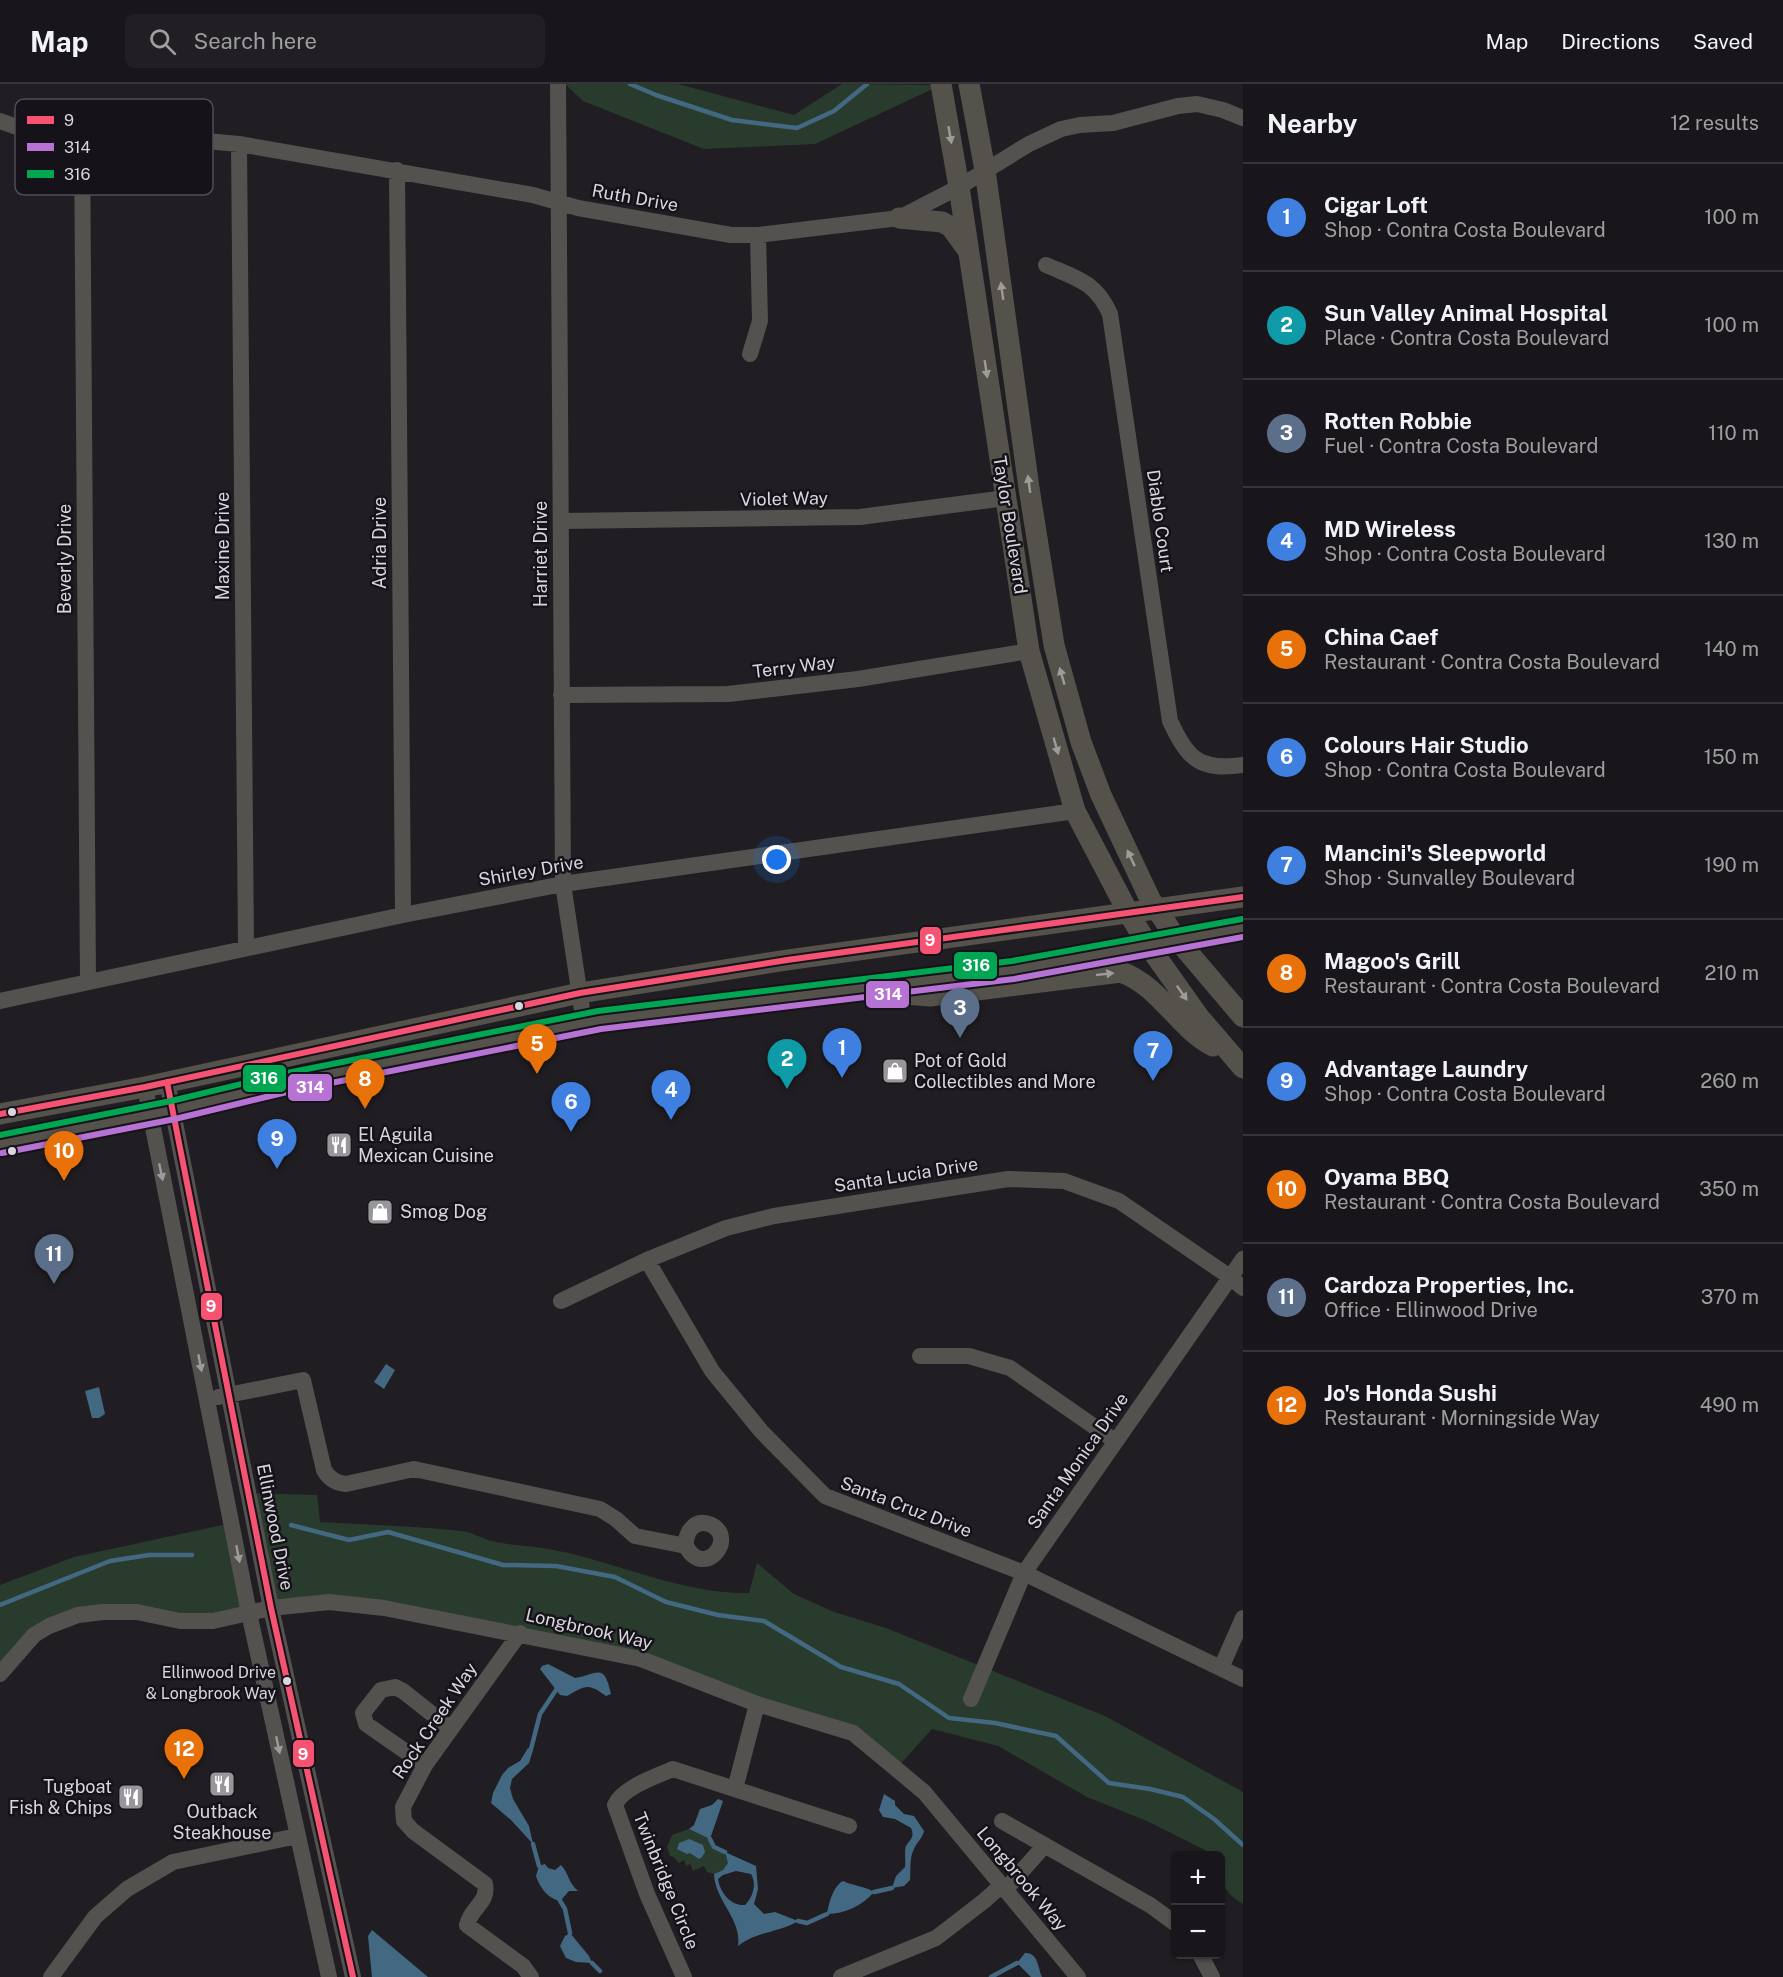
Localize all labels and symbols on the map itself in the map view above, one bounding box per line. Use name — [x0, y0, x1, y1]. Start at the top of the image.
legend — [15, 99, 213, 195]
text: 9 — [64, 111, 74, 130]
one-way arrow — [946, 126, 955, 145]
text: 314 — [64, 138, 91, 157]
text: 316 — [64, 165, 91, 184]
street label: Ruth Drive — [590, 180, 680, 215]
one-way arrow — [997, 281, 1006, 300]
one-way arrow — [982, 360, 991, 379]
street label: Taylor Boulevard — [989, 454, 1032, 596]
street label: Diablo Court — [1143, 468, 1178, 574]
one-way arrow — [1024, 474, 1033, 493]
street label: Violet Way — [740, 487, 829, 510]
street label: Maxine Drive — [212, 492, 233, 600]
street label: Adria Drive — [369, 497, 390, 589]
street label: Harriet Drive — [530, 501, 551, 607]
street label: Beverly Drive — [54, 504, 75, 614]
street label: Terry Way — [751, 651, 837, 682]
one-way arrow — [1057, 666, 1067, 685]
one-way arrow — [1051, 737, 1061, 755]
your location — [762, 845, 791, 874]
one-way arrow — [1126, 849, 1135, 866]
street label: Shirley Drive — [477, 851, 585, 890]
line badge: 9 — [919, 926, 942, 955]
text: 9 — [925, 931, 935, 950]
line badge: 316 — [953, 951, 998, 980]
text: 316 — [962, 956, 990, 975]
one-way arrow — [1096, 969, 1115, 978]
line badge: 314 — [865, 980, 910, 1009]
one-way arrow — [1176, 984, 1188, 1000]
text: 314 — [874, 985, 902, 1004]
pin: 3 — [940, 988, 980, 1038]
unlabelled marker — [513, 1000, 525, 1012]
pin: 5 — [518, 1024, 556, 1074]
pin: 1 — [822, 1028, 862, 1078]
pin: 7 — [1134, 1032, 1172, 1081]
pin: 2 — [768, 1040, 806, 1089]
place label: Pot of Gold Collectibles and More — [914, 1050, 1096, 1092]
shop icon: Pot of Gold Collectibles and More — [880, 1056, 910, 1086]
pin: 8 — [346, 1060, 385, 1109]
line badge: 316 — [242, 1064, 287, 1093]
text: 316 — [250, 1069, 278, 1088]
pin: 4 — [652, 1070, 690, 1120]
line badge: 314 — [287, 1073, 333, 1102]
text: 314 — [296, 1078, 324, 1097]
pin: 6 — [552, 1082, 590, 1132]
unlabelled marker — [6, 1106, 18, 1118]
pin: 9 — [258, 1120, 296, 1169]
place label: El Aguila Mexican Cuisine — [358, 1124, 494, 1166]
restaurant icon: El Aguila Mexican Cuisine — [324, 1130, 354, 1160]
pin: 10 — [44, 1132, 84, 1181]
unlabelled marker — [6, 1145, 18, 1157]
street label: Santa Lucia Drive — [832, 1153, 979, 1196]
one-way arrow — [157, 1163, 166, 1182]
shop icon: Smog Dog — [365, 1197, 395, 1227]
place label: Smog Dog — [400, 1201, 487, 1222]
pin: 11 — [34, 1234, 74, 1284]
line badge: 9 — [200, 1292, 223, 1321]
text: 9 — [206, 1297, 216, 1316]
one-way arrow — [196, 1354, 205, 1373]
street label: Santa Monica Drive — [1023, 1389, 1132, 1533]
street label: Ellinwood Drive — [253, 1462, 298, 1592]
street label: Santa Cruz Drive — [837, 1472, 975, 1541]
one-way arrow — [234, 1545, 243, 1564]
street label: Longbrook Way — [524, 1604, 655, 1653]
street label: Rock Creek Way — [388, 1658, 481, 1783]
place label: Ellinwood Drive & Longbrook Way — [146, 1663, 276, 1703]
marker: Ellinwood Drive & Longbrook Way — [281, 1675, 293, 1687]
pin: 12 — [164, 1730, 204, 1779]
one-way arrow — [274, 1736, 283, 1755]
line badge: 9 — [292, 1739, 315, 1768]
text: 9 — [298, 1745, 308, 1764]
restaurant icon: Outback Steakhouse — [207, 1769, 237, 1799]
place label: Tugboat Fish & Chips — [9, 1776, 112, 1818]
restaurant icon: Tugboat Fish & Chips — [116, 1782, 146, 1812]
place label: Outback Steakhouse — [173, 1801, 271, 1843]
street label: Twinbridge Circle — [629, 1809, 704, 1952]
street label: Longbrook Way — [973, 1822, 1072, 1935]

